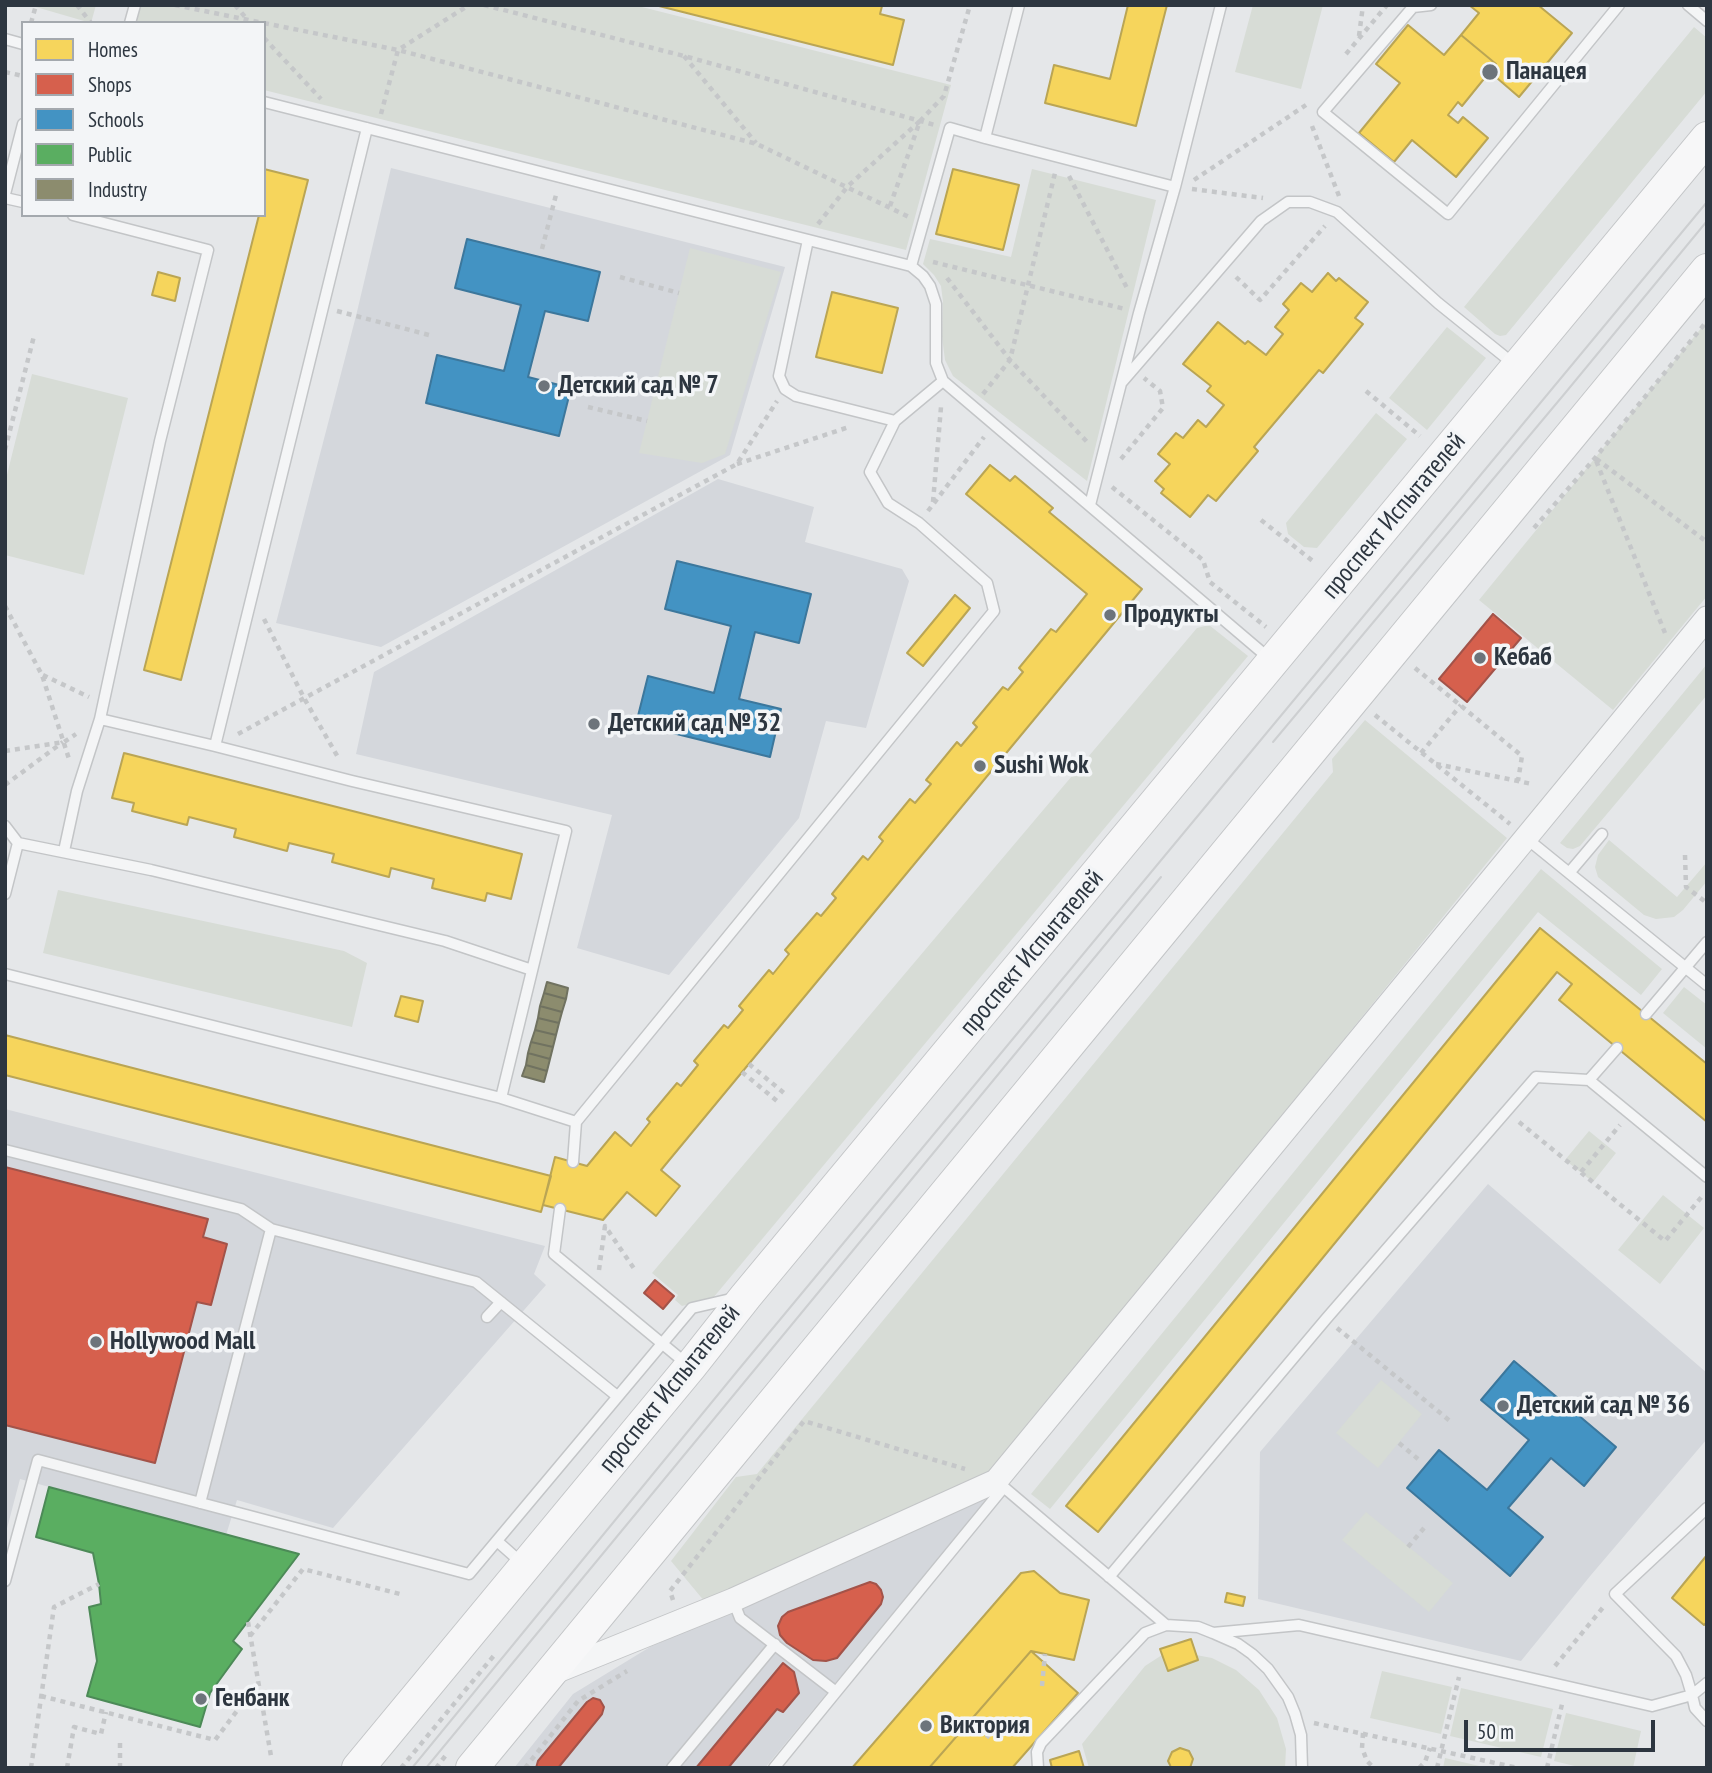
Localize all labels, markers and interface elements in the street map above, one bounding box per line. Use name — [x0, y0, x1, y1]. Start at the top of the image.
legend — [21, 21, 266, 217]
text: Homes — [88, 36, 138, 63]
place label: Панацея — [1506, 56, 1587, 88]
marker: Панацея — [1480, 62, 1500, 82]
text: Shops — [88, 71, 132, 98]
text: Schools — [88, 106, 144, 133]
text: Public — [88, 141, 132, 168]
text: Industry — [88, 176, 147, 203]
place label: Детский сад № 7 — [558, 370, 719, 402]
marker: Детский сад № 7 — [536, 378, 552, 394]
street label: проспект Испытателей — [1315, 427, 1473, 605]
place label: Продукты — [1124, 599, 1219, 631]
marker: Продукты — [1102, 607, 1118, 623]
place label: Кебаб — [1494, 642, 1552, 674]
marker: Кебаб — [1472, 650, 1488, 666]
place label: Детский сад № 32 — [608, 708, 781, 740]
marker: Детский сад № 32 — [586, 716, 602, 732]
place label: Sushi Wok — [994, 750, 1089, 782]
marker: Sushi Wok — [972, 758, 988, 774]
street label: проспект Испытателей — [953, 864, 1111, 1042]
street label: проспект Испытателей — [593, 1299, 747, 1479]
place label: Hollywood Mall — [110, 1326, 255, 1358]
marker: Hollywood Mall — [88, 1334, 104, 1350]
place label: Детский сад № 36 — [1517, 1390, 1690, 1422]
marker: Детский сад № 36 — [1495, 1398, 1511, 1414]
place label: Генбанк — [215, 1683, 289, 1715]
marker: Генбанк — [193, 1691, 209, 1707]
scale bar — [1467, 1706, 1658, 1750]
place label: Виктория — [940, 1710, 1030, 1742]
marker: Виктория — [918, 1718, 934, 1734]
text: 50 m — [1477, 1718, 1514, 1745]

